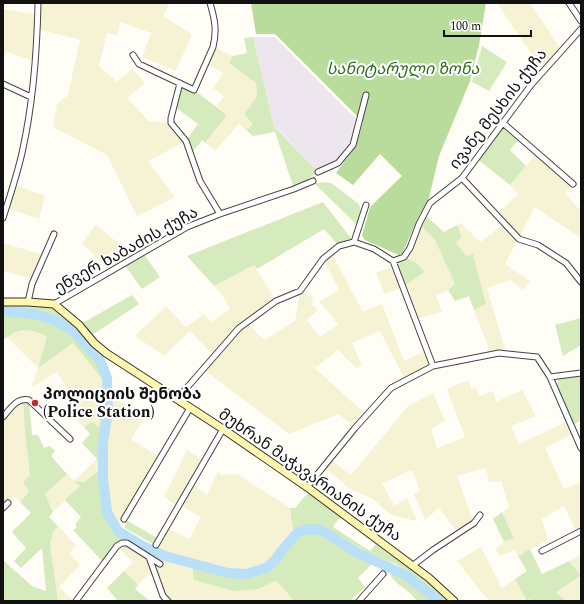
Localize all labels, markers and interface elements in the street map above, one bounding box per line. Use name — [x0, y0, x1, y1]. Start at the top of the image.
scale bar — [444, 12, 531, 38]
text: 100 m — [450, 17, 481, 36]
street label: ივანე მესხის ქუჩა — [443, 43, 553, 175]
park label: სანიტარული ზონა — [327, 57, 479, 81]
street label: ენვერ ხაბაძის ქუჩა — [50, 200, 202, 300]
place label: პოლიციის შენობა (Police Station) — [43, 382, 201, 424]
marker: პოლიციის შენობა (Police Station) — [30, 398, 40, 408]
street label: მუხრან მაჭავარიანის ქუჩა — [214, 402, 406, 548]

